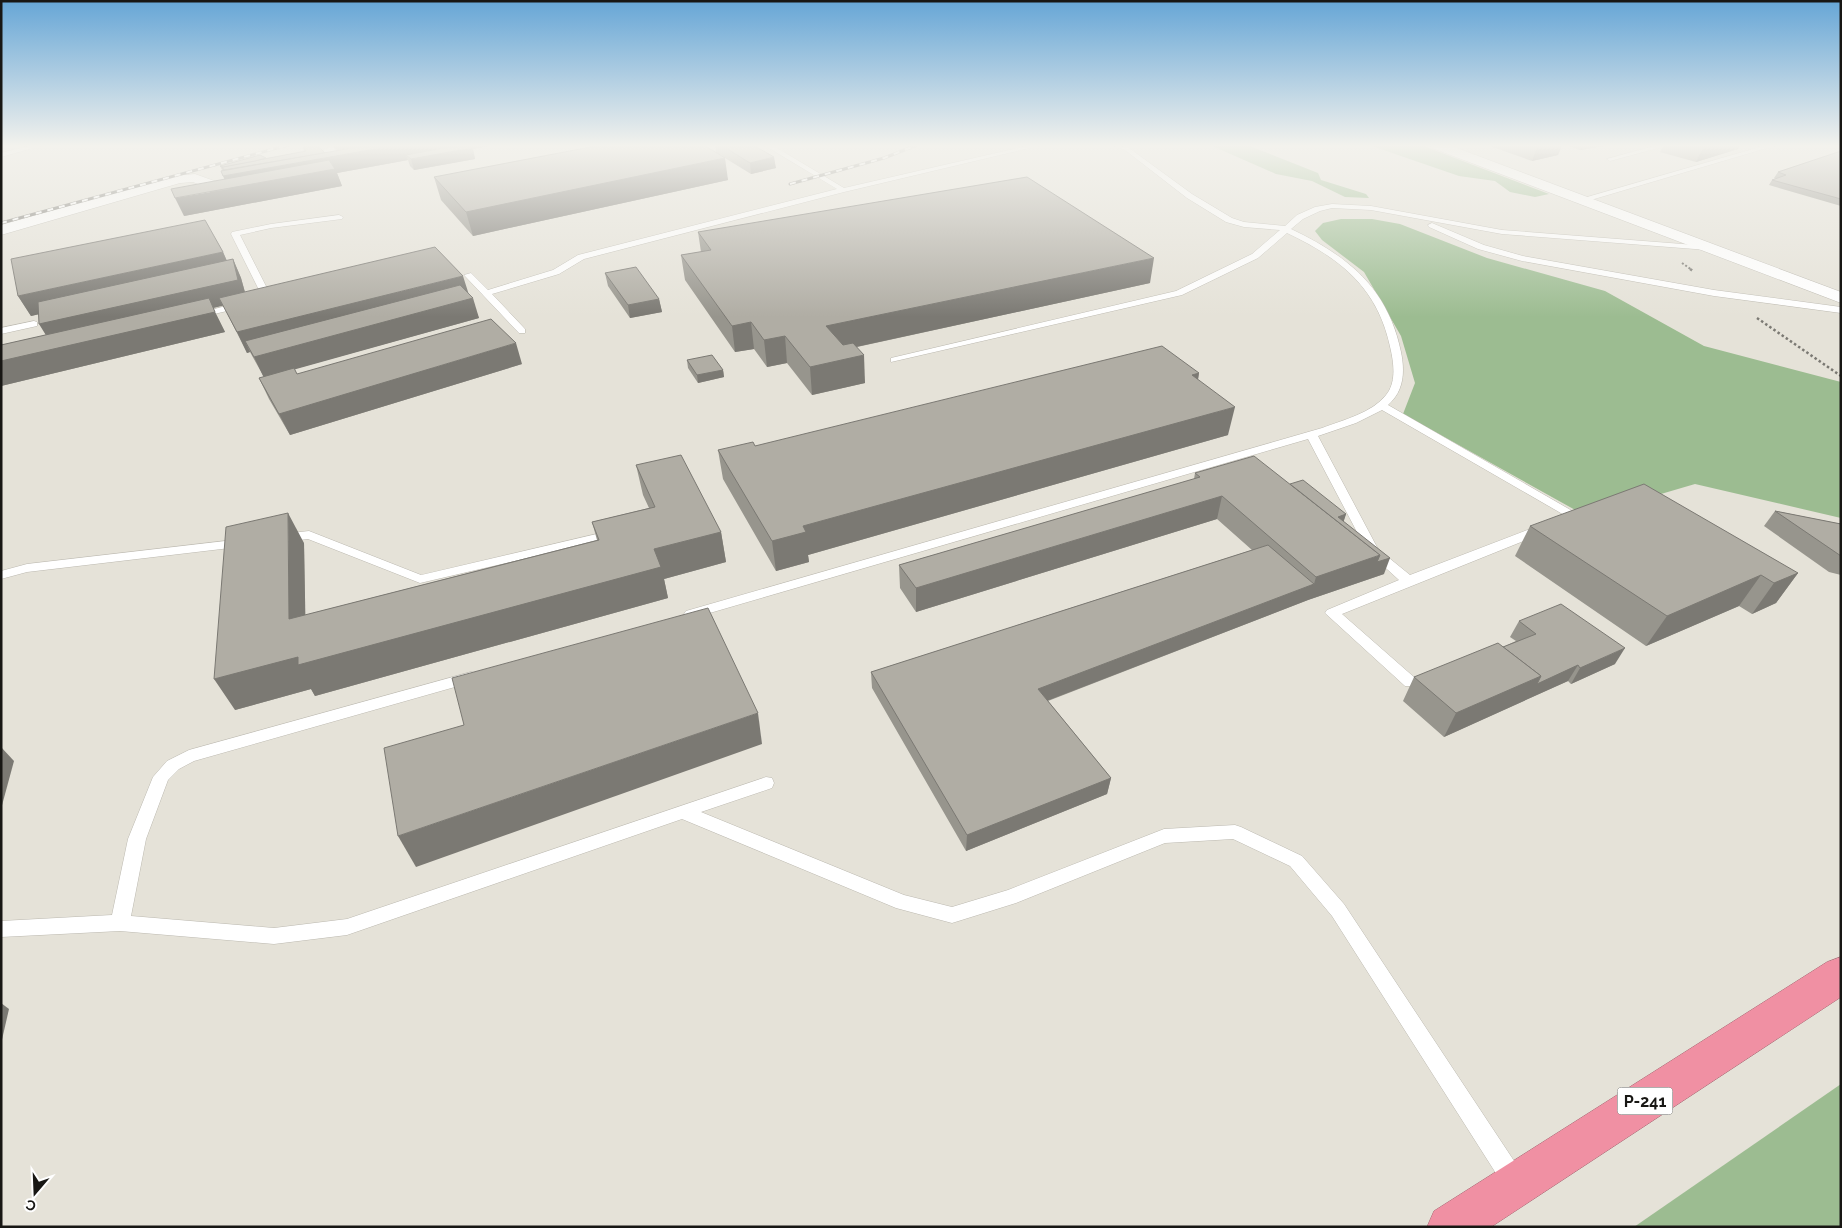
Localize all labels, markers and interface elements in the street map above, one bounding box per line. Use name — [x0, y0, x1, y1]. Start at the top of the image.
road number: Р-241 — [1618, 1088, 1672, 1114]
north arrow — [10, 1168, 60, 1218]
text: С — [23, 1196, 38, 1214]

